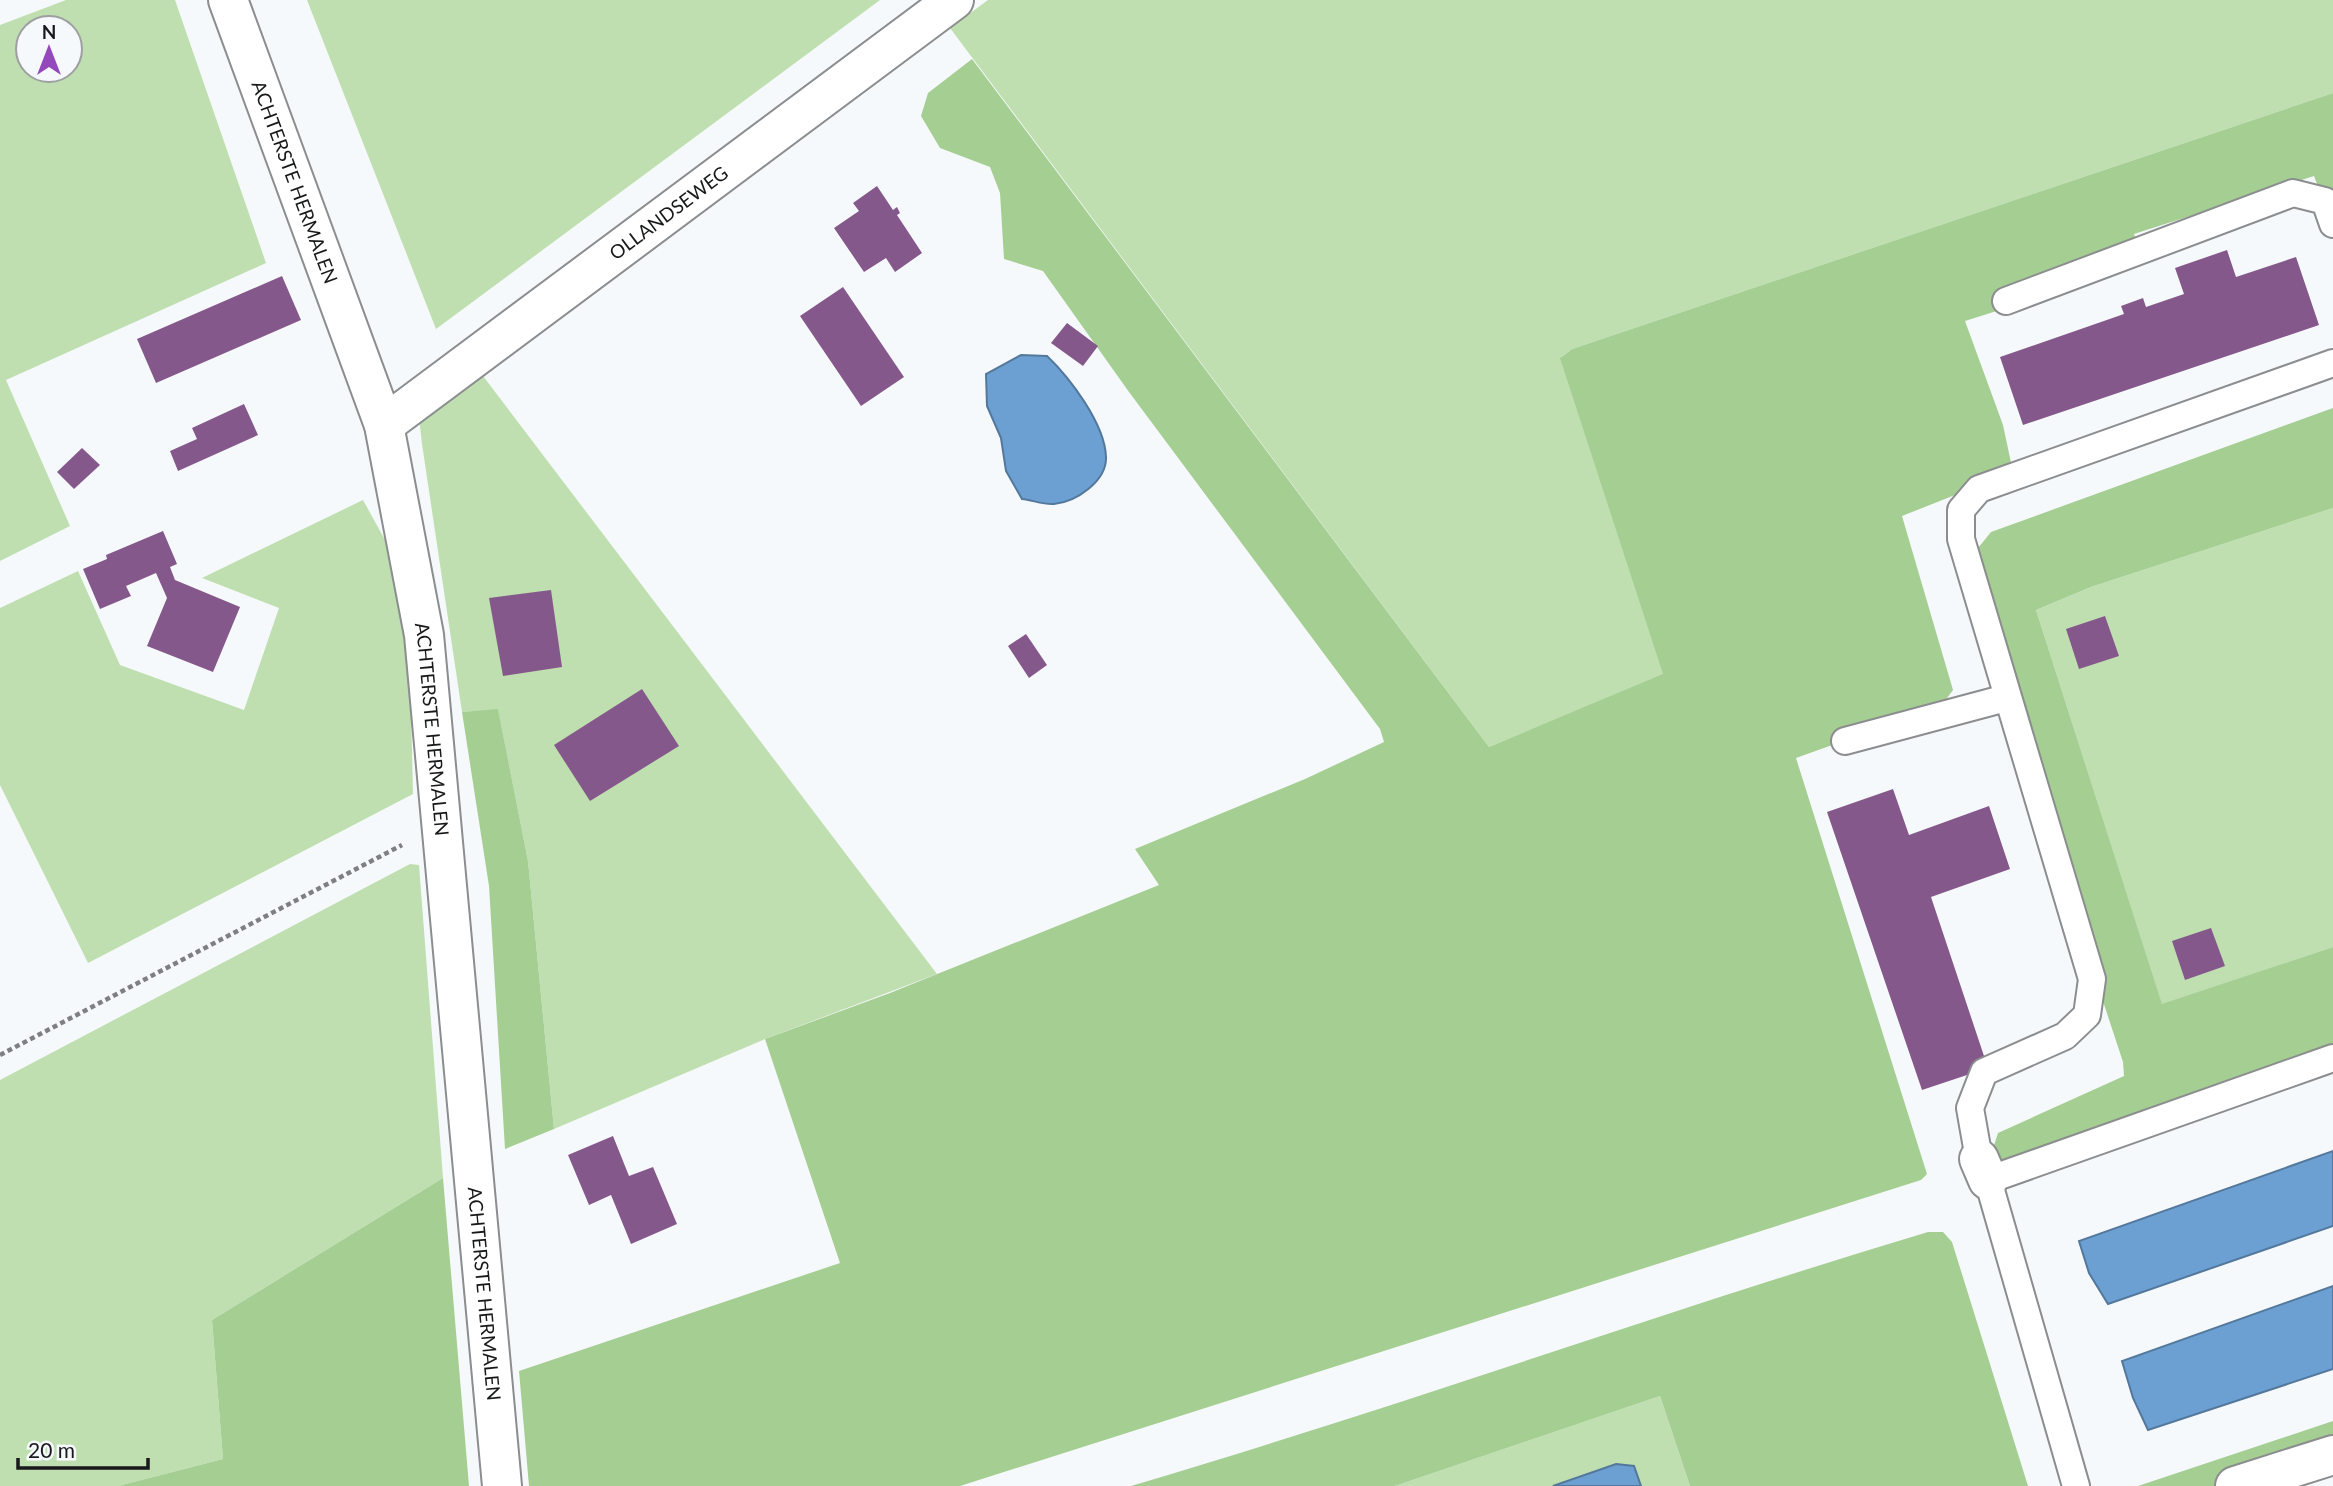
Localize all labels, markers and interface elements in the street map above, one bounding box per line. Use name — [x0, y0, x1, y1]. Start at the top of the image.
north arrow — [14, 14, 84, 84]
text: N — [42, 20, 56, 43]
street label: ACHTERSTE HERMALEN — [248, 77, 343, 287]
street label: OLLANDSEWEG — [604, 161, 732, 264]
street label: ACHTERSTE HERMALEN — [411, 620, 454, 837]
street label: ACHTERSTE HERMALEN — [464, 1186, 506, 1402]
scale bar — [18, 1426, 147, 1470]
text: 20 m — [28, 1437, 75, 1462]

